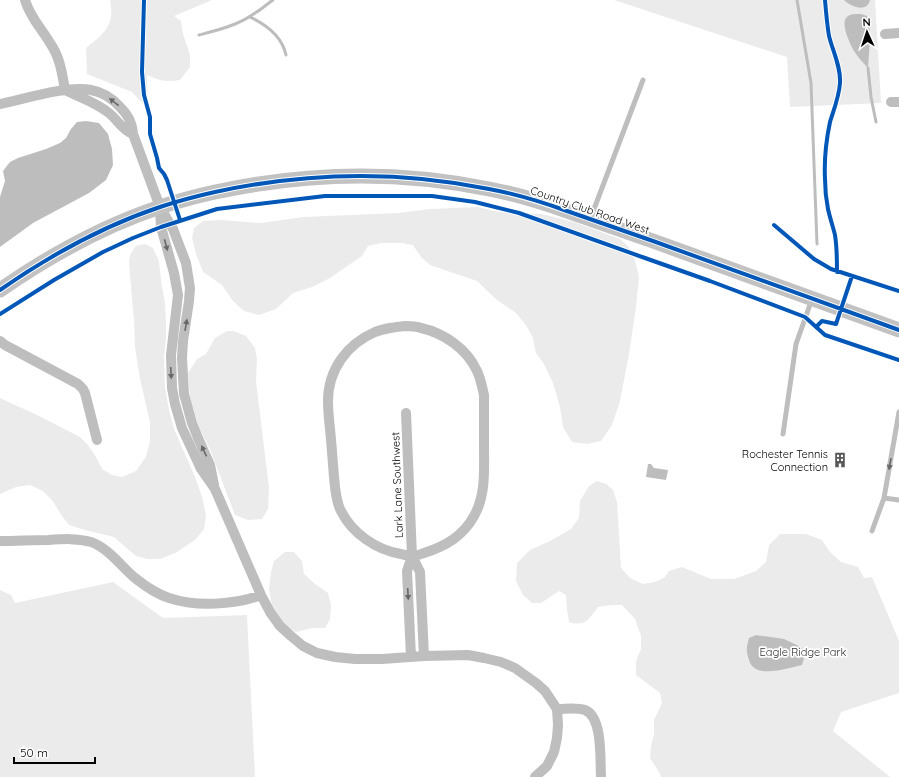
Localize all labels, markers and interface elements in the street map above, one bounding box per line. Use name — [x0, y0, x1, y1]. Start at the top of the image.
north arrow — [847, 12, 887, 52]
text: N — [862, 15, 871, 29]
one-way arrow — [109, 98, 119, 106]
street label: Country Club Road West — [529, 183, 652, 237]
one-way arrow — [164, 239, 170, 251]
one-way arrow — [183, 319, 189, 331]
one-way arrow — [168, 367, 175, 379]
street label: Lark Lane Southwest — [388, 431, 406, 538]
one-way arrow — [201, 446, 207, 457]
place label: Rochester Tennis Connection — [742, 447, 828, 474]
building icon: Rochester Tennis Connection — [831, 451, 849, 469]
one-way arrow — [887, 458, 893, 470]
one-way arrow — [405, 588, 412, 600]
park label: Eagle Ridge Park — [760, 645, 847, 659]
scale bar — [14, 739, 95, 765]
text: 50 m — [20, 745, 48, 760]

